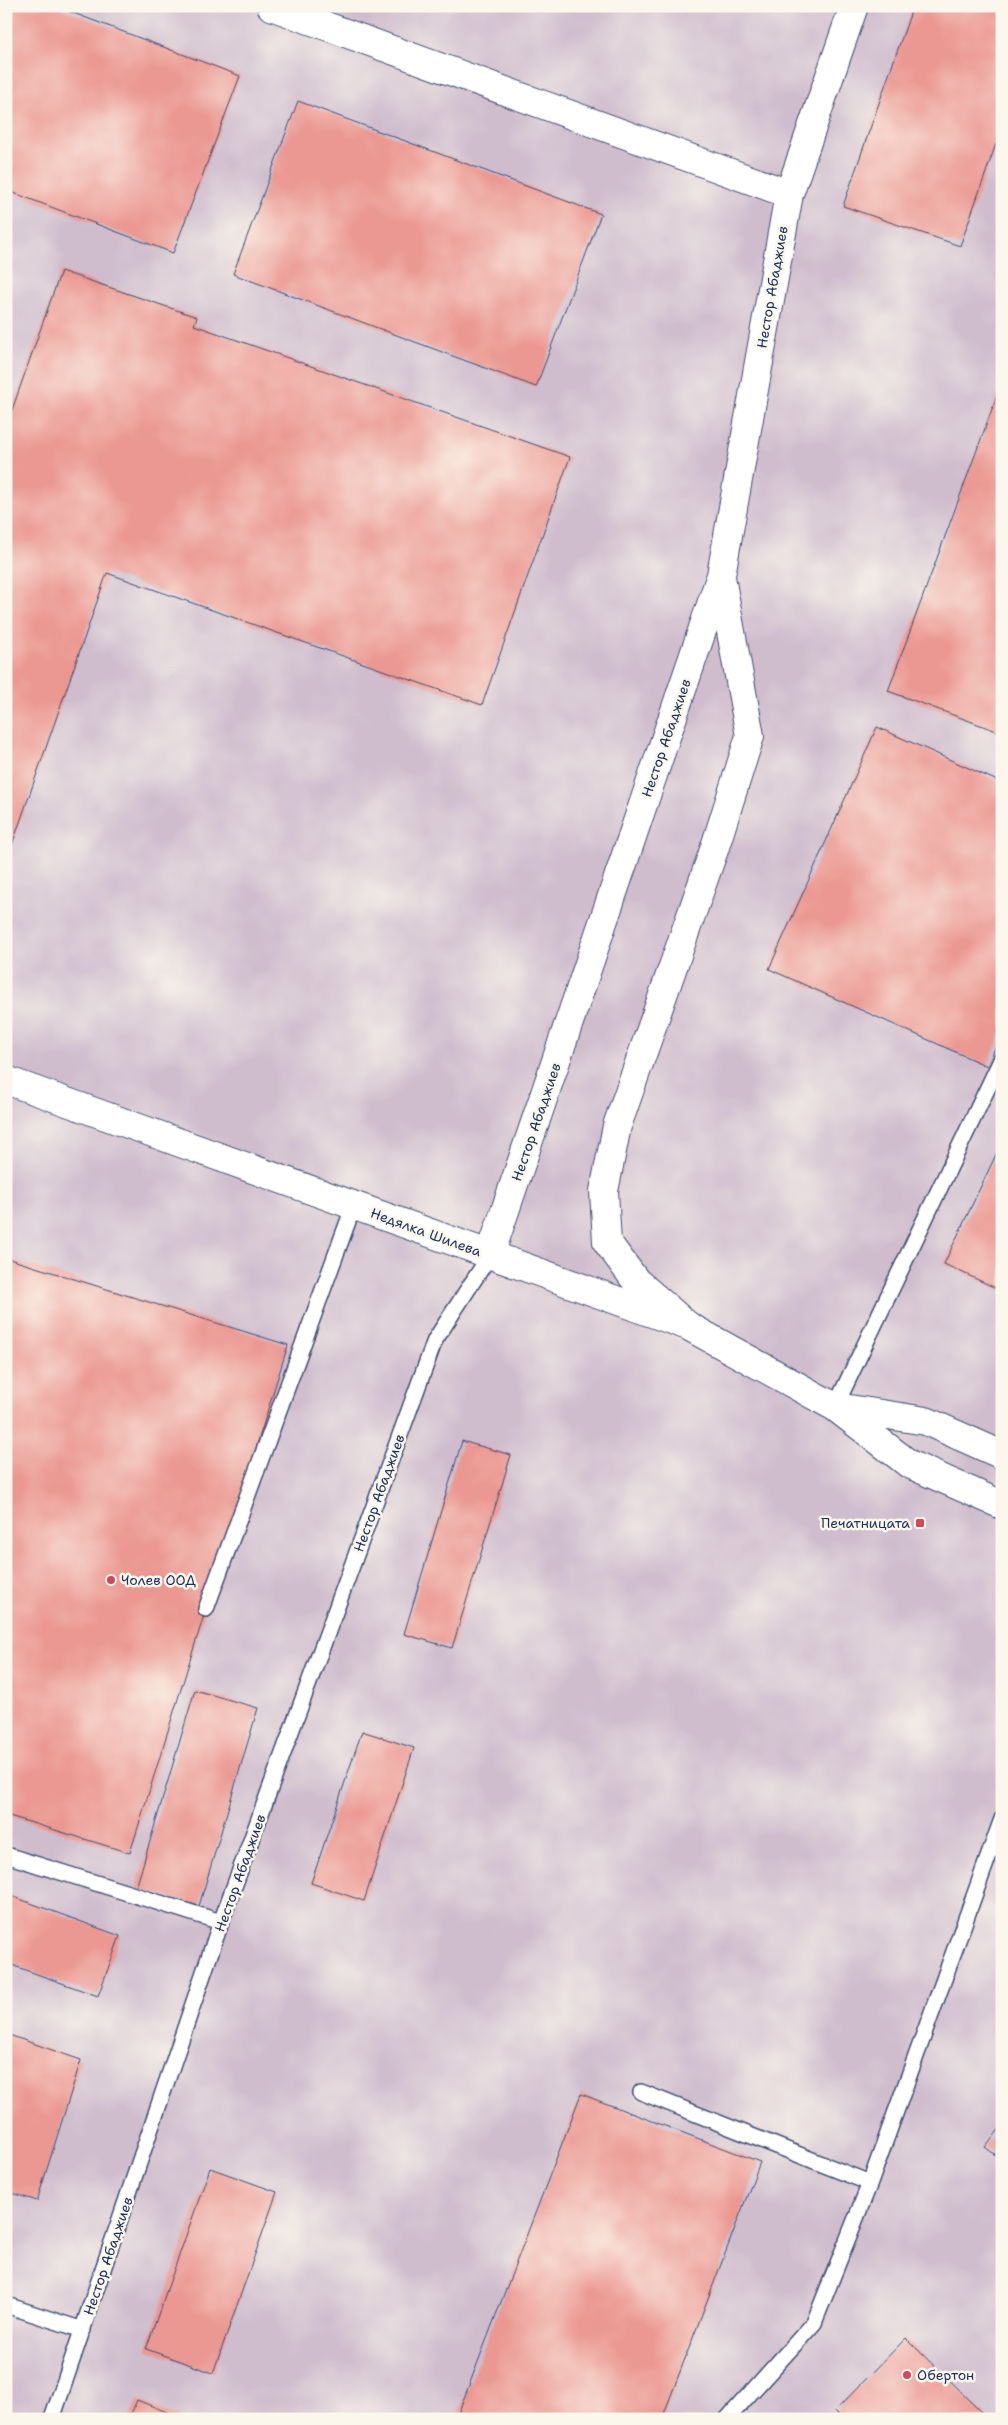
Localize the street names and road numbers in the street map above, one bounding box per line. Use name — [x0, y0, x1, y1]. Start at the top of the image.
street label: Нестор Абаджиев — [752, 224, 792, 350]
street label: Нестор Абаджиев — [637, 676, 695, 800]
street label: Нестор Абаджиев — [507, 1060, 565, 1184]
street label: Недялка Шилева — [368, 1204, 484, 1261]
street label: Нестор Абаджиев — [349, 1432, 409, 1554]
street label: Нестор Абаджиев — [210, 1812, 270, 1934]
street label: Нестор Абаджиев — [79, 2194, 137, 2318]

